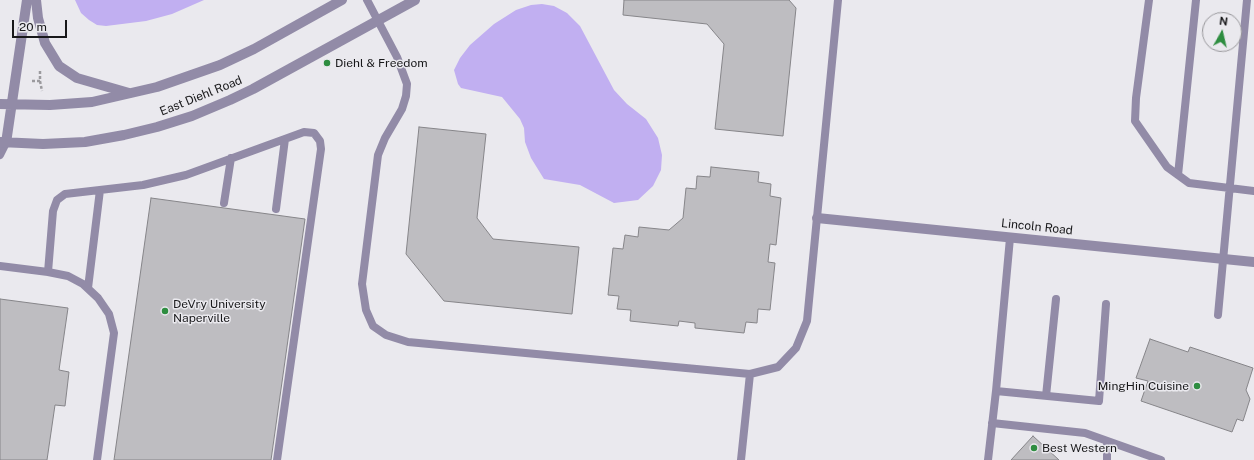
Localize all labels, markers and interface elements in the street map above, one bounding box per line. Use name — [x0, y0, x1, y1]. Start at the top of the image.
scale bar — [14, 12, 69, 38]
north arrow — [1202, 12, 1242, 52]
text: N — [1218, 15, 1229, 28]
text: 20 m — [19, 20, 47, 34]
place label: Diehl & Freedom — [335, 56, 428, 70]
marker: Diehl & Freedom — [322, 58, 332, 68]
street label: East Diehl Road — [158, 73, 244, 119]
street label: Lincoln Road — [1000, 216, 1074, 238]
place label: DeVry University Naperville — [173, 297, 266, 325]
marker: DeVry University Naperville — [160, 306, 170, 316]
place label: MingHin Cuisine — [1098, 379, 1189, 393]
marker: MingHin Cuisine — [1192, 381, 1202, 391]
place label: Best Western — [1042, 441, 1117, 455]
marker: Best Western — [1029, 443, 1039, 453]

